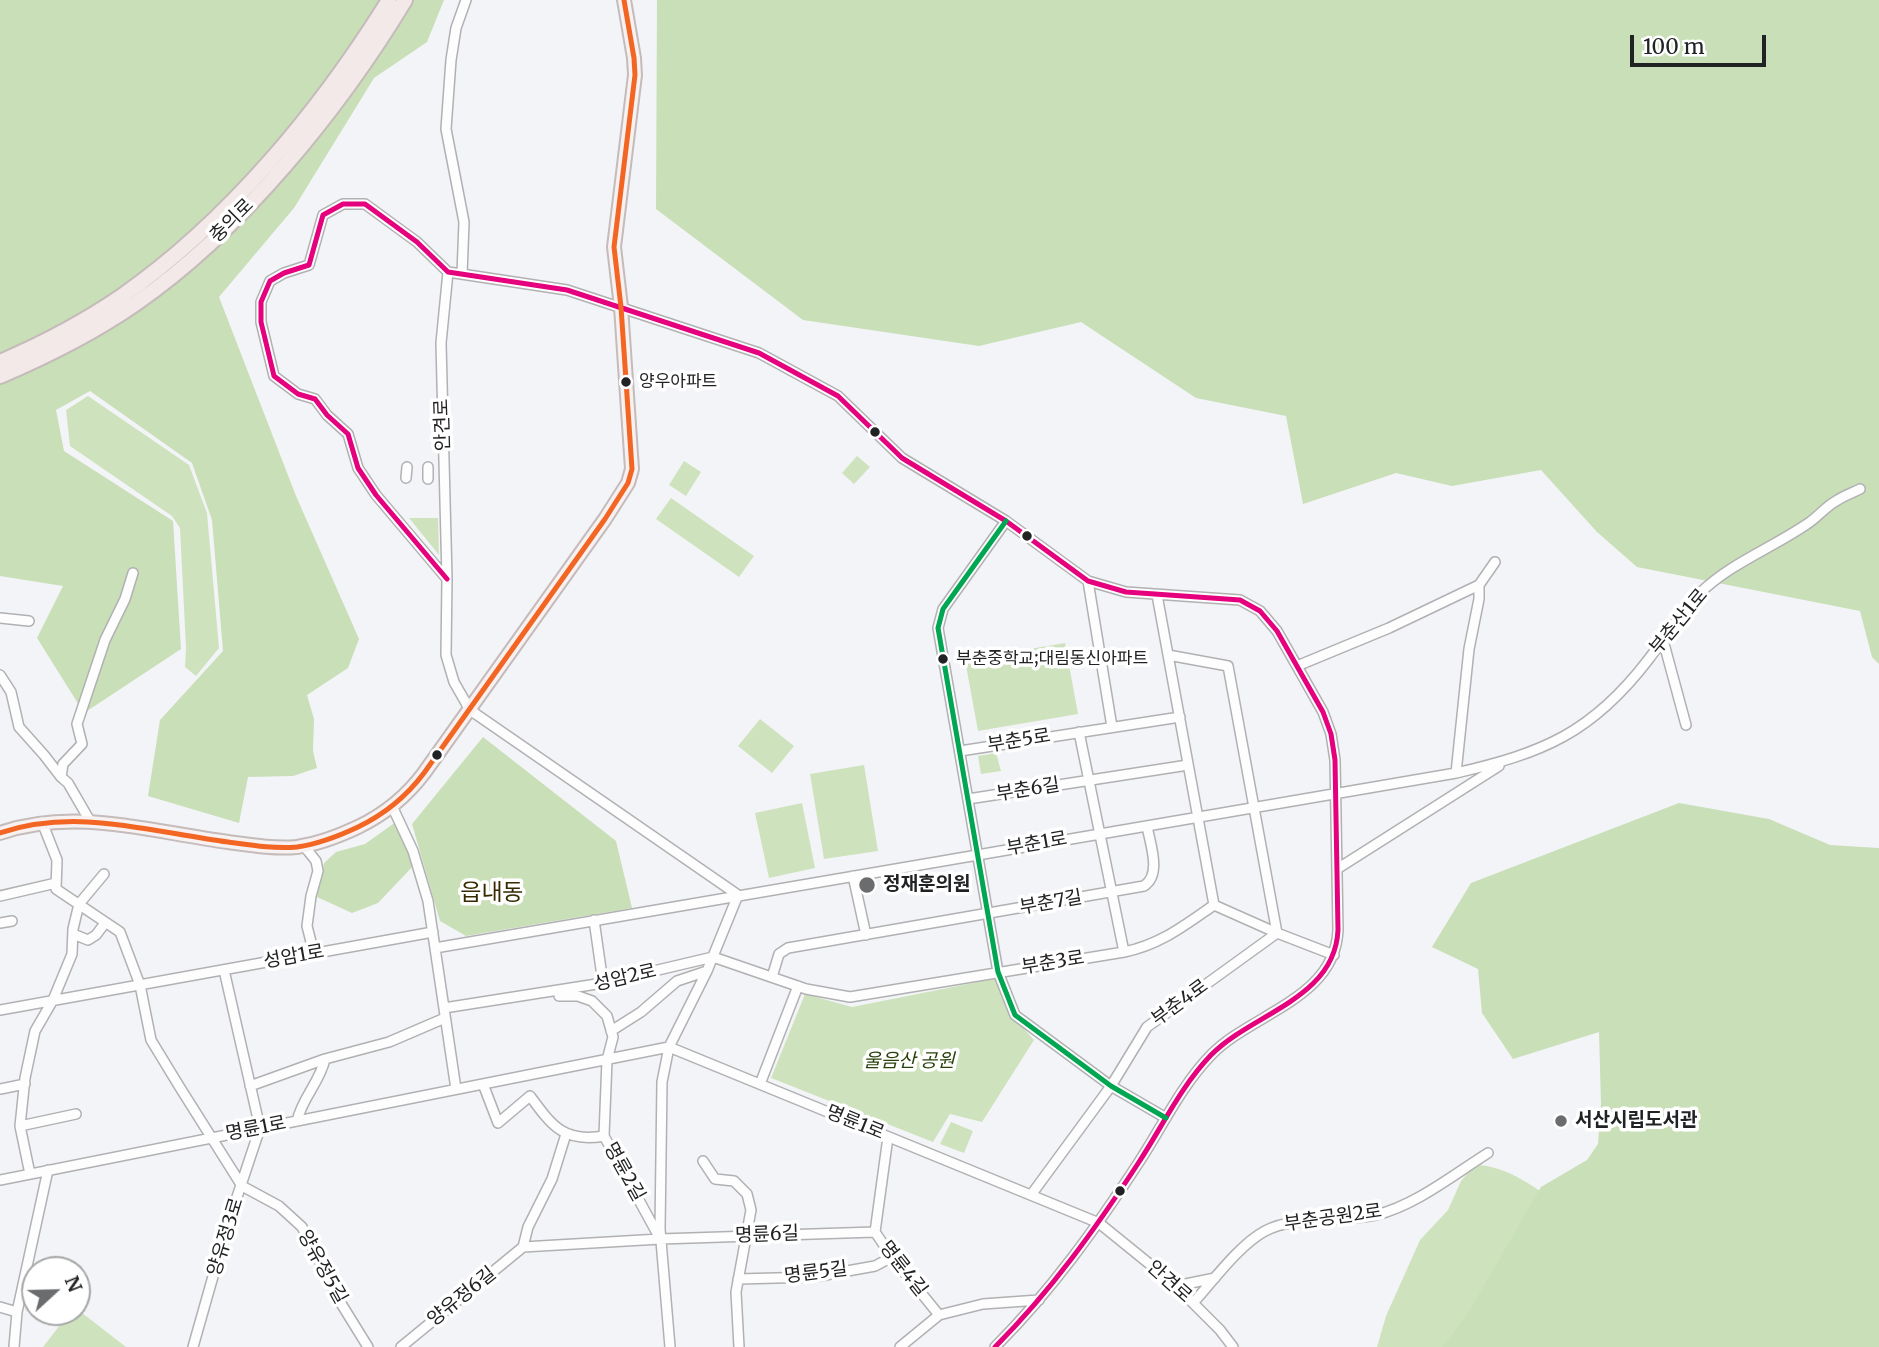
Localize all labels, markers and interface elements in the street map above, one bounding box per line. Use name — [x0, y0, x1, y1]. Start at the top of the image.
scale bar — [1634, 21, 1770, 65]
text: 100 m — [1643, 33, 1705, 60]
street label: 충의로 — [205, 194, 259, 248]
place label: 양우아파트 — [639, 372, 717, 392]
marker: 양우아파트 — [619, 375, 633, 389]
street label: 안견로 — [431, 398, 455, 452]
unlabelled marker — [868, 425, 882, 439]
unlabelled marker — [1020, 529, 1034, 543]
street label: 부춘산1로 — [1645, 585, 1713, 659]
place label: 부춘중학교;대림동신아파트 — [956, 649, 1148, 669]
marker: 부춘중학교;대림동신아파트 — [936, 652, 950, 666]
street label: 부춘5로 — [986, 725, 1052, 757]
unlabelled marker — [430, 748, 444, 762]
street label: 부춘6길 — [995, 774, 1061, 806]
street label: 부춘1로 — [1005, 827, 1069, 861]
place label: 정재훈의원 — [883, 874, 970, 896]
marker: 정재훈의원 — [857, 875, 877, 895]
district label: 읍내동 — [460, 879, 524, 907]
street label: 부춘7길 — [1018, 886, 1084, 920]
street label: 성암1로 — [262, 940, 326, 974]
street label: 부춘3로 — [1020, 947, 1086, 979]
street label: 성암2로 — [591, 960, 659, 996]
street label: 부춘4로 — [1147, 975, 1213, 1031]
park label: 울음산 공원 — [863, 1051, 955, 1073]
street label: 명륜1로 — [822, 1101, 888, 1145]
place label: 서산시립도서관 — [1575, 1110, 1697, 1132]
street label: 명륜1로 — [224, 1112, 288, 1146]
marker: 서산시립도서관 — [1553, 1113, 1569, 1129]
street label: 명륜2길 — [599, 1139, 649, 1205]
unlabelled marker — [1113, 1184, 1127, 1198]
street label: 양유정3로 — [203, 1195, 249, 1279]
street label: 부춘공원2로 — [1283, 1200, 1383, 1236]
street label: 명륜6길 — [735, 1222, 799, 1248]
street label: 양유정5길 — [292, 1226, 352, 1308]
street label: 명륜4길 — [874, 1237, 932, 1301]
north arrow — [21, 1256, 91, 1326]
street label: 안견로 — [1142, 1256, 1196, 1308]
street label: 명륜5길 — [783, 1258, 849, 1288]
street label: 양유정6길 — [423, 1263, 501, 1331]
text: N — [60, 1272, 88, 1295]

